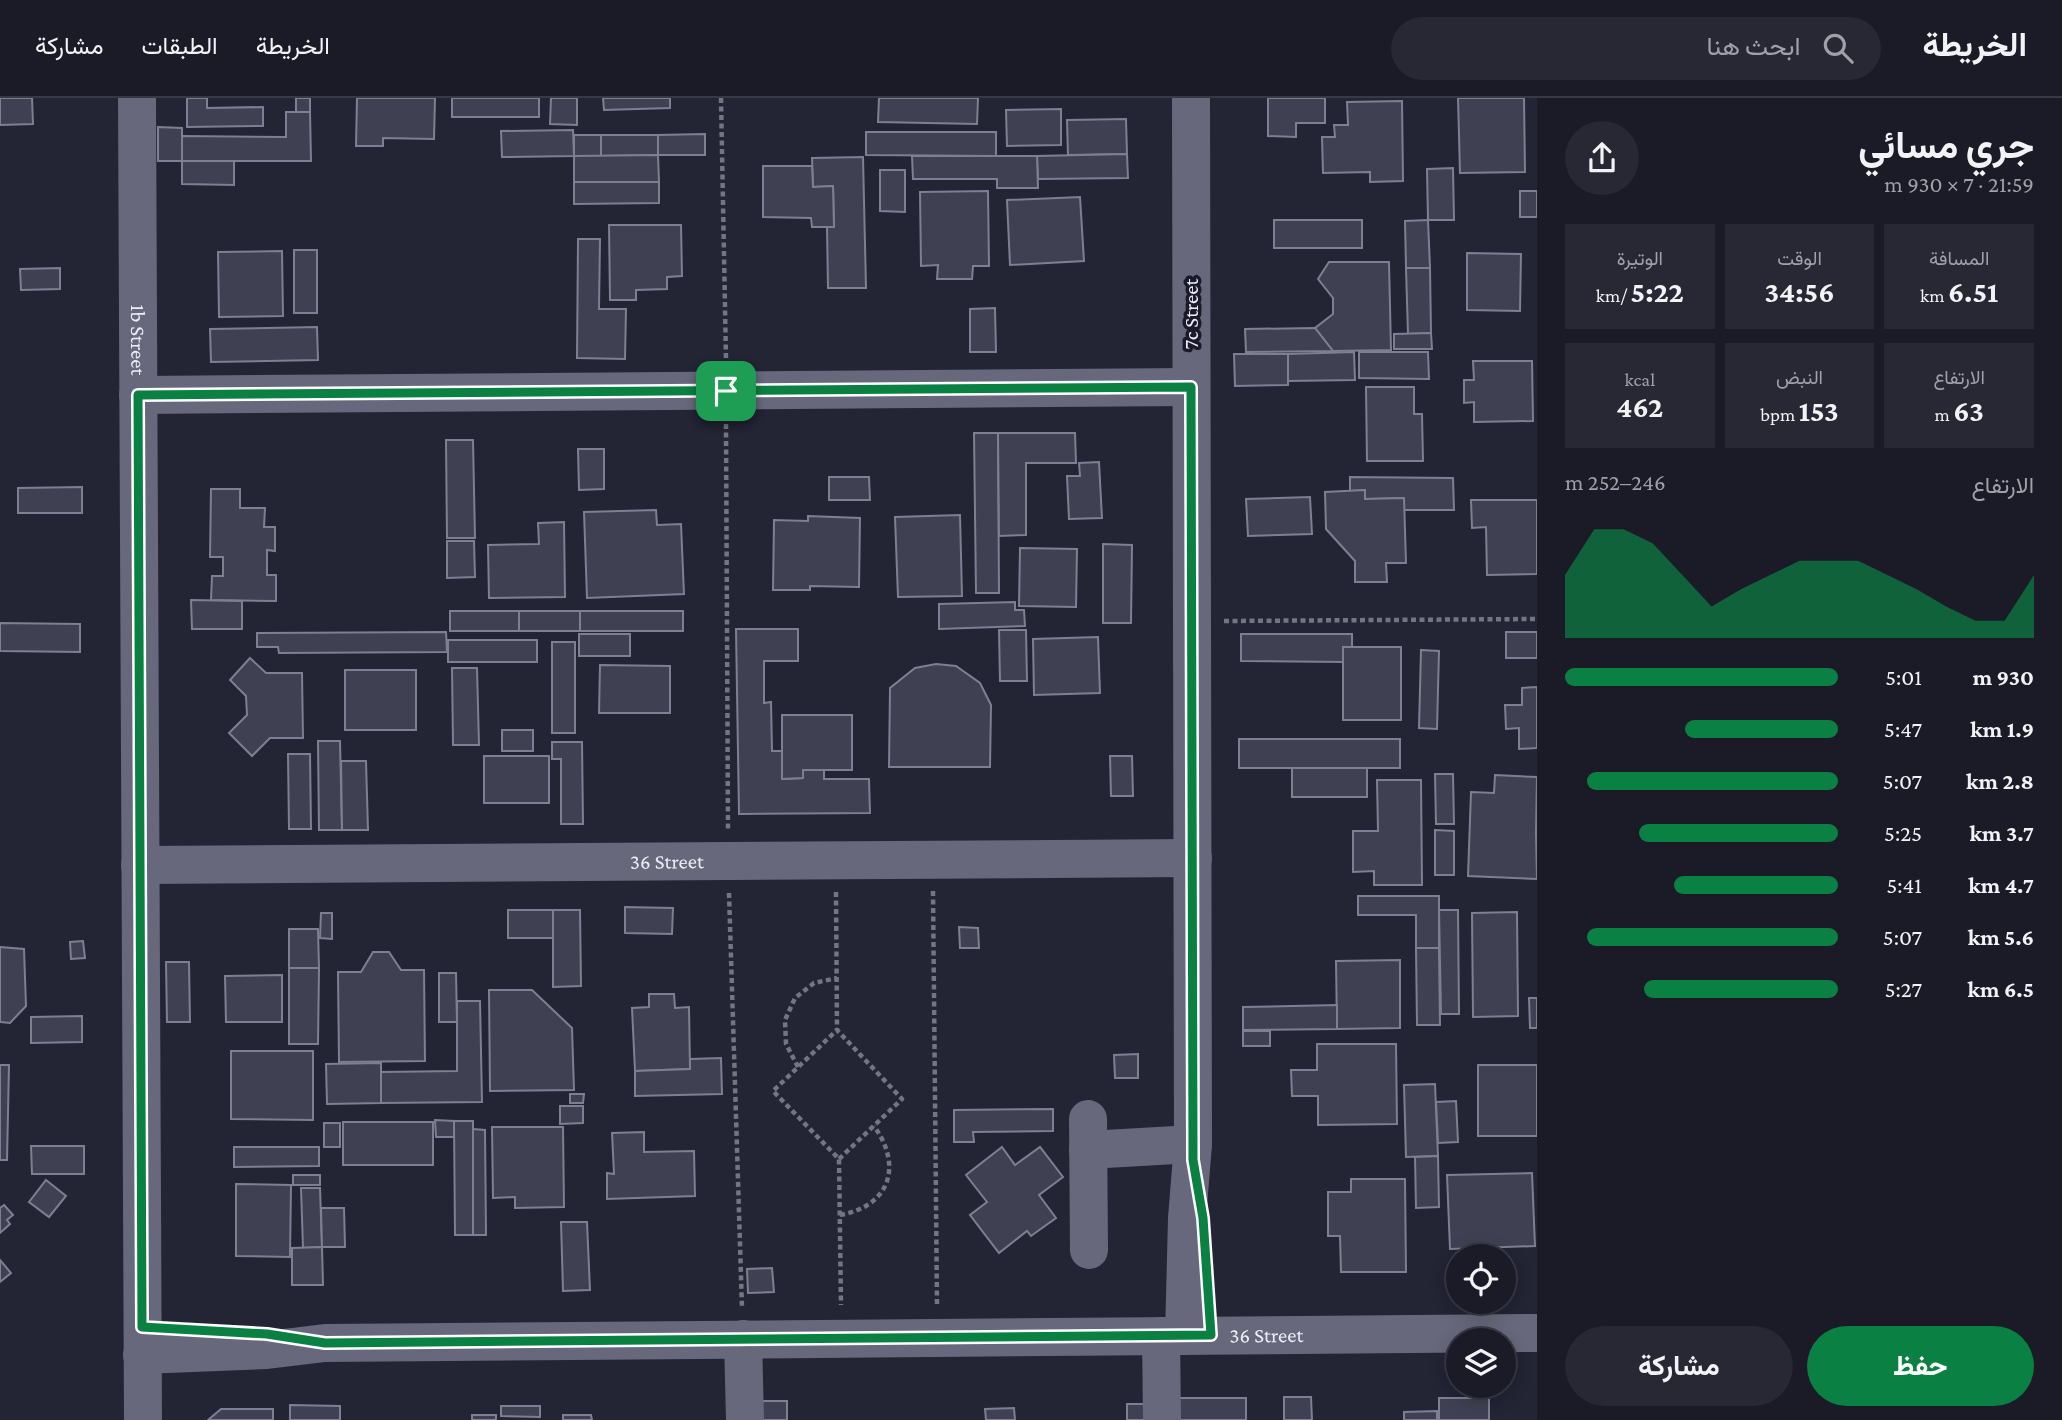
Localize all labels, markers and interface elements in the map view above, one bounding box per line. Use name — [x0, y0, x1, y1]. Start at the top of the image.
search box — [1391, 17, 1881, 80]
text: الخريطة — [1923, 26, 2027, 63]
icon: search — [1819, 29, 1857, 67]
text: مشاركة — [35, 32, 103, 59]
text: الطبقات — [141, 32, 218, 59]
text: الخريطة — [256, 32, 330, 59]
text: ابحث هنا — [1706, 32, 1801, 61]
button: share — [1565, 121, 1639, 195]
text: جري مسائي — [1858, 124, 2034, 166]
text: 21:59 · 7 × 930 m — [1884, 171, 2034, 197]
text: الوتيرة — [1617, 248, 1663, 269]
text: الوقت — [1777, 248, 1822, 269]
text: المسافة — [1929, 248, 1989, 269]
text: 5:22 — [1631, 275, 1684, 308]
text: 34:56 — [1764, 275, 1835, 308]
text: 6.51 — [1948, 275, 1998, 308]
street label: 7c Street — [1179, 277, 1203, 350]
text: /km — [1596, 285, 1631, 306]
text: km — [1920, 285, 1948, 306]
street label: 1b Street — [126, 304, 150, 377]
pin — [696, 361, 756, 421]
text: النبض — [1776, 367, 1823, 388]
text: الارتفاع — [1933, 367, 1985, 388]
text: kcal — [1625, 369, 1655, 390]
icon: arrive — [707, 372, 745, 410]
text: 462 — [1616, 390, 1663, 423]
text: 153 — [1799, 394, 1839, 427]
text: 63 — [1953, 394, 1984, 427]
text: bpm — [1760, 404, 1799, 425]
text: m — [1934, 404, 1953, 425]
text: 246–252 m — [1565, 469, 1666, 495]
text: الارتفاع — [1972, 472, 2034, 498]
text: 5:01 — [1885, 664, 1922, 690]
text: 930 m — [1973, 664, 2034, 690]
text: 5:47 — [1884, 716, 1922, 742]
text: 1.9 km — [1970, 716, 2034, 742]
text: 5:07 — [1883, 768, 1922, 794]
text: 2.8 km — [1966, 768, 2034, 794]
text: 5:25 — [1884, 820, 1922, 846]
text: 3.7 km — [1970, 820, 2034, 846]
street label: 36 Street — [630, 849, 705, 874]
text: 5:41 — [1887, 872, 1922, 898]
text: 4.7 km — [1968, 872, 2034, 898]
text: 5:07 — [1883, 924, 1922, 950]
text: 5.6 km — [1968, 924, 2034, 950]
text: 5:27 — [1885, 976, 1922, 1002]
text: 6.5 km — [1968, 976, 2034, 1002]
map controls — [1446, 1244, 1516, 1398]
button: locate — [1446, 1244, 1516, 1314]
street label: 36 Street — [1229, 1323, 1304, 1348]
button: مشاركة — [1565, 1326, 1793, 1406]
button: حفظ — [1807, 1326, 2034, 1406]
button: layers — [1446, 1328, 1516, 1398]

